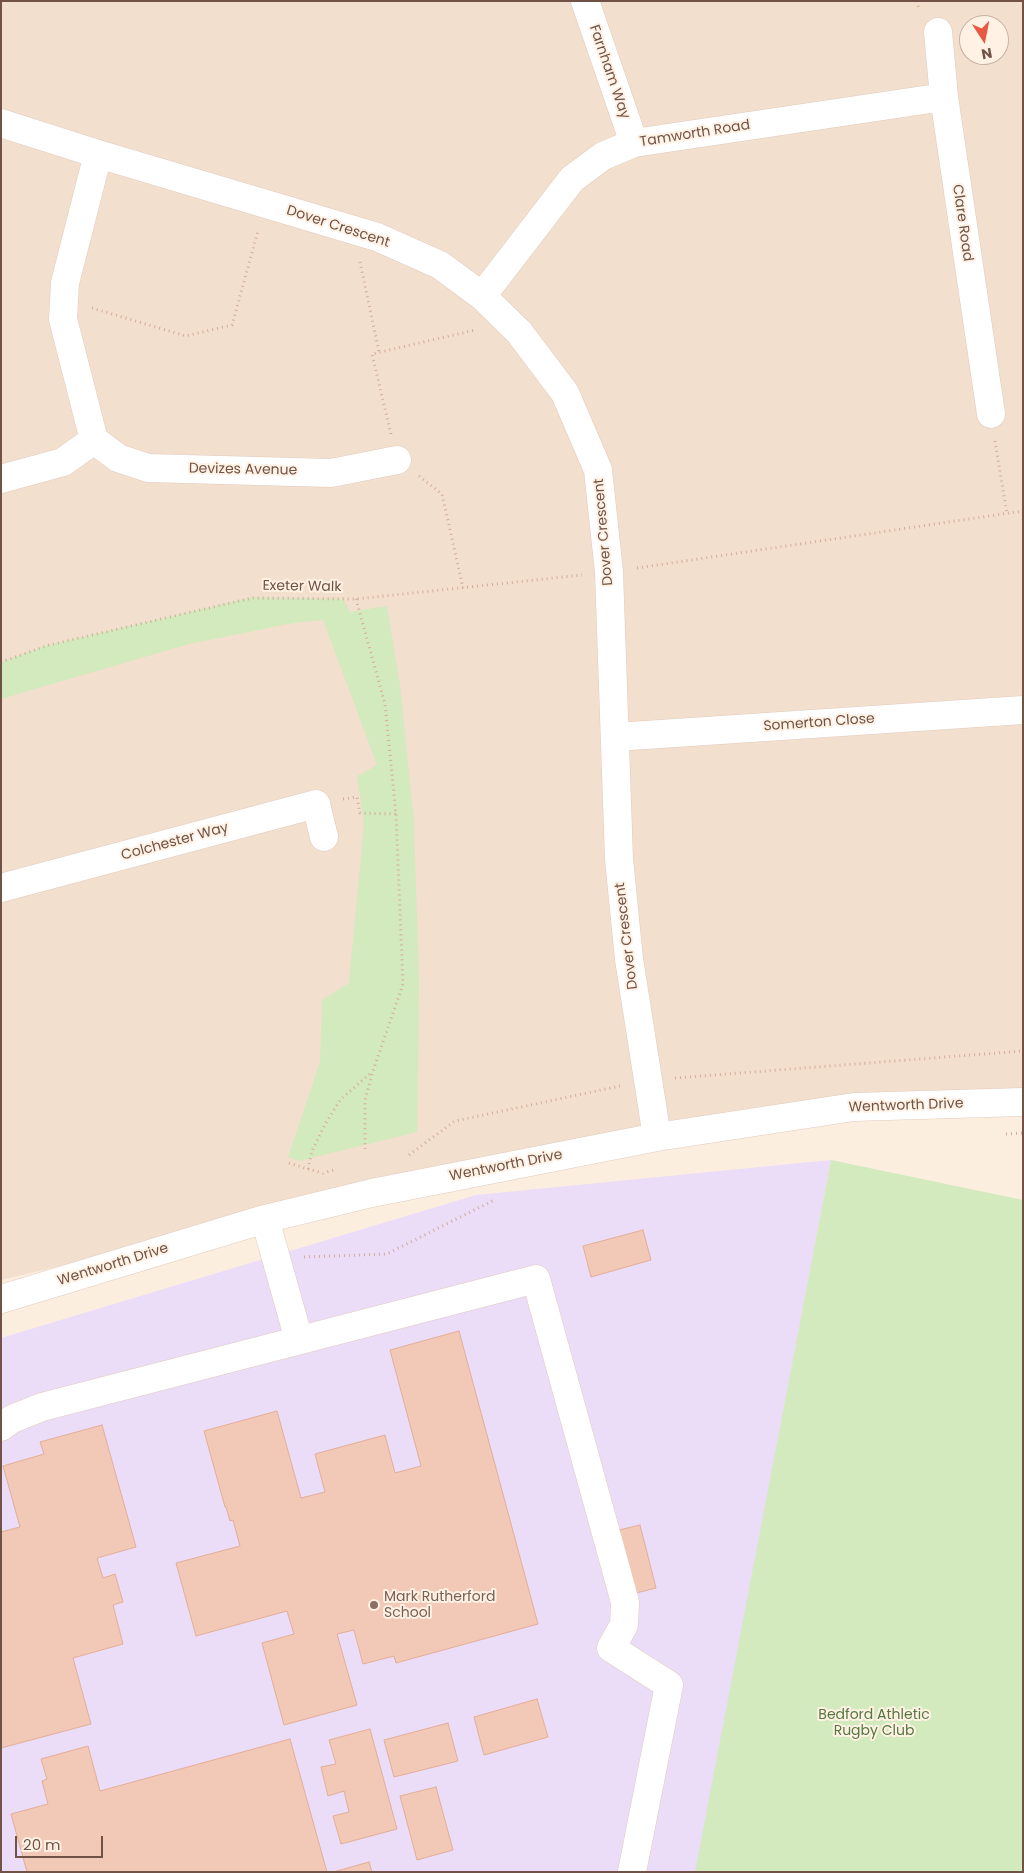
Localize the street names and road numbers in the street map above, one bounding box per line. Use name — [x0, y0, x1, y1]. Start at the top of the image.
street label: Farnham Way — [585, 23, 633, 121]
street label: Tamworth Road — [639, 117, 751, 151]
street label: Clare Road — [948, 183, 976, 263]
street label: Dover Crescent — [284, 202, 392, 252]
street label: Devizes Avenue — [189, 461, 297, 479]
street label: Dover Crescent — [591, 478, 617, 586]
street label: Exeter Walk — [262, 578, 342, 596]
street label: Somerton Close — [763, 711, 875, 735]
street label: Colchester Way — [120, 820, 230, 864]
street label: Dover Crescent — [612, 882, 642, 990]
street label: Wentworth Drive — [848, 1096, 964, 1116]
street label: Wentworth Drive — [448, 1147, 564, 1185]
street label: Wentworth Drive — [56, 1240, 170, 1290]

